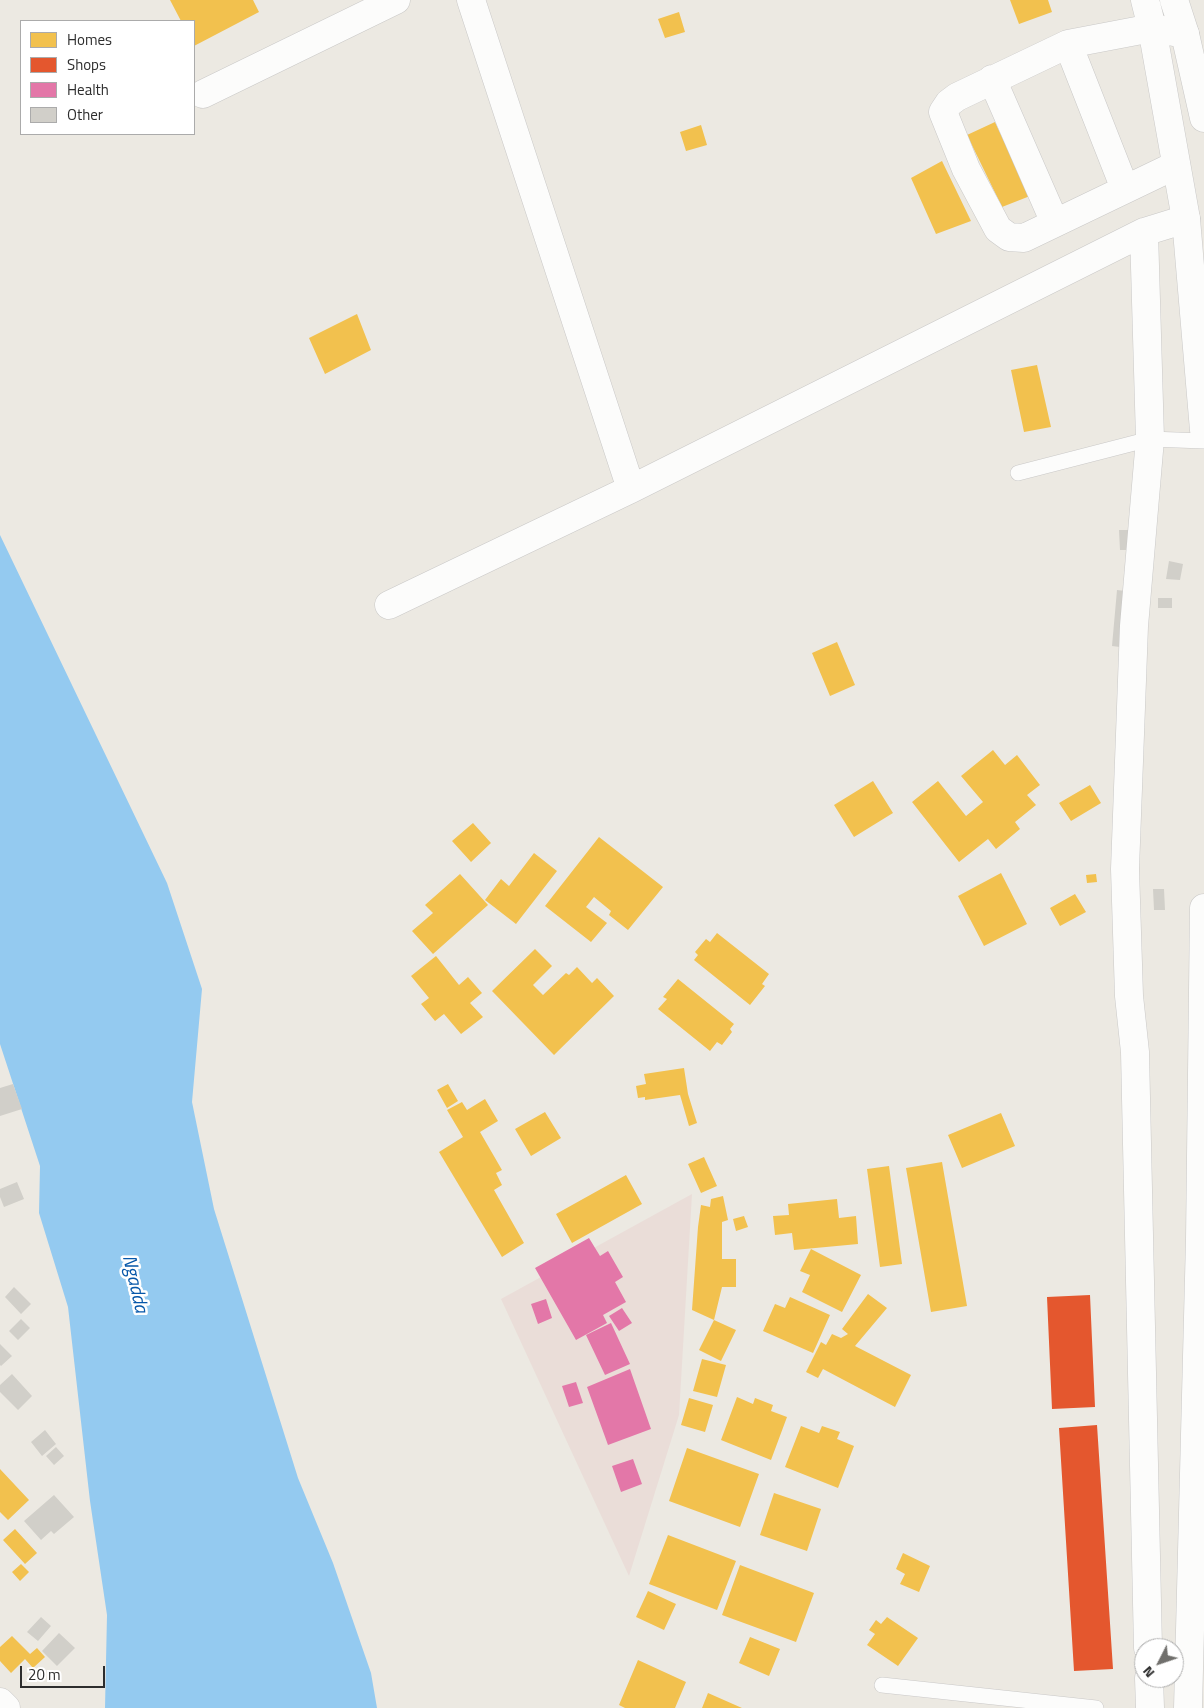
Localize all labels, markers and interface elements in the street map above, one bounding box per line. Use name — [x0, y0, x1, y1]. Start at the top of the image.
legend — [20, 20, 195, 135]
text: Homes — [67, 28, 112, 51]
text: Shops — [67, 53, 106, 76]
text: Health — [67, 78, 109, 101]
text: Other — [67, 103, 103, 126]
water label: Ngadda — [116, 1253, 152, 1315]
north arrow — [1134, 1638, 1184, 1688]
scale bar — [22, 1656, 108, 1688]
text: N — [1137, 1662, 1159, 1683]
text: 20 m — [28, 1663, 61, 1686]

